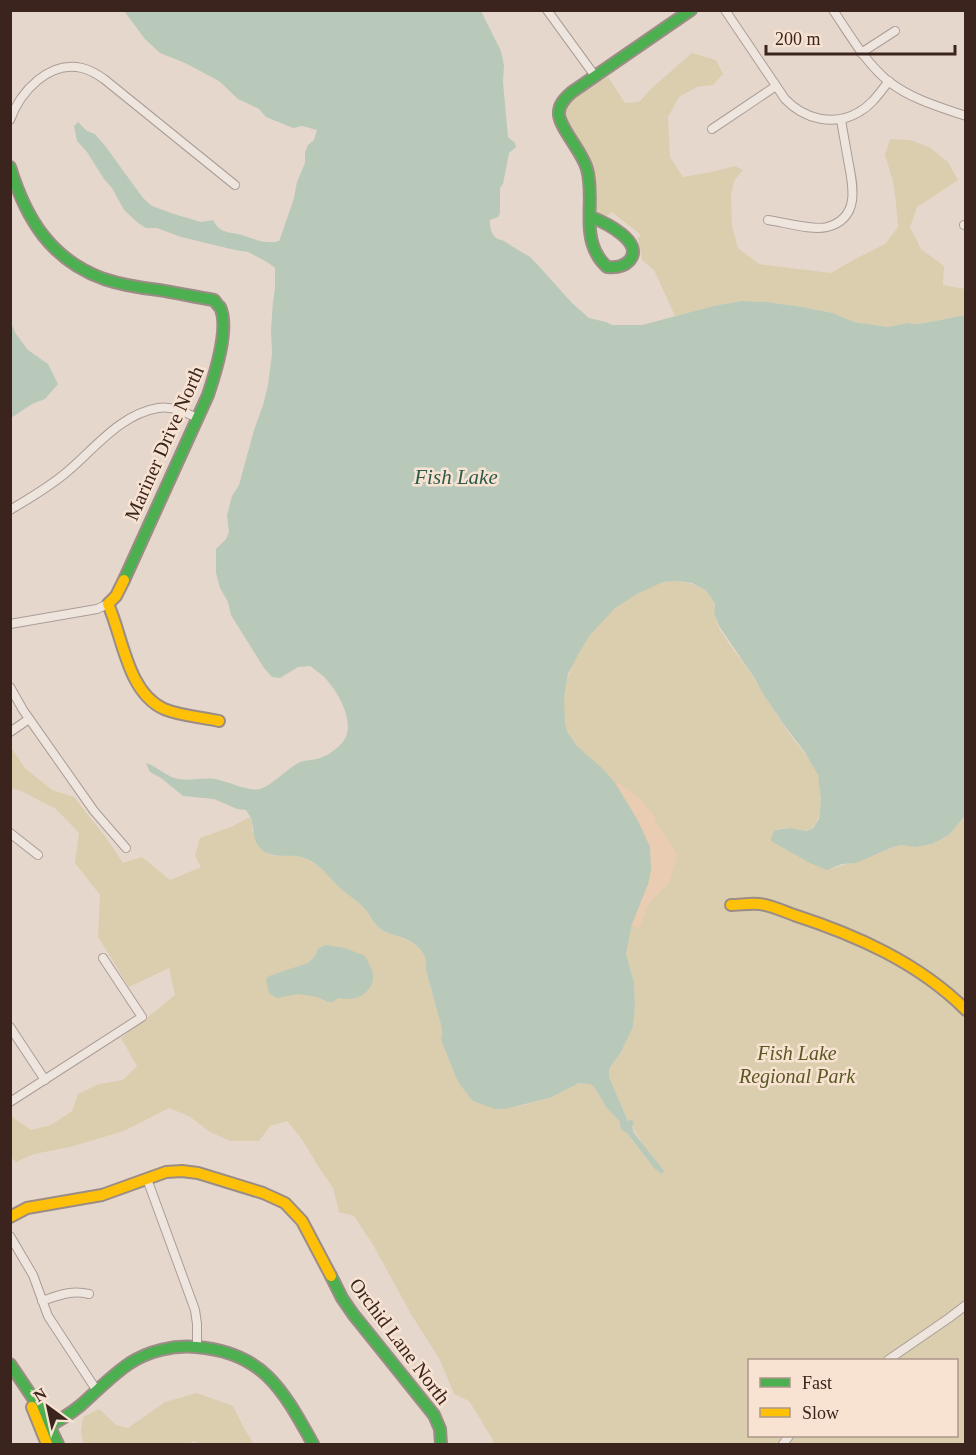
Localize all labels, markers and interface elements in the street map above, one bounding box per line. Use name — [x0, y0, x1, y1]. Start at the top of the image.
scale bar — [766, 18, 955, 56]
text: 200 m — [775, 29, 821, 49]
street label: Mariner Drive North — [120, 362, 208, 524]
water label: Fish Lake — [413, 465, 498, 489]
park label: Fish Lake Regional Park — [738, 1042, 856, 1088]
street label: Orchid Lane North — [345, 1274, 455, 1408]
legend — [748, 1359, 958, 1437]
text: Fast — [802, 1373, 832, 1393]
north arrow — [18, 1377, 78, 1437]
text: N — [31, 1384, 50, 1405]
text: Slow — [802, 1403, 839, 1423]

